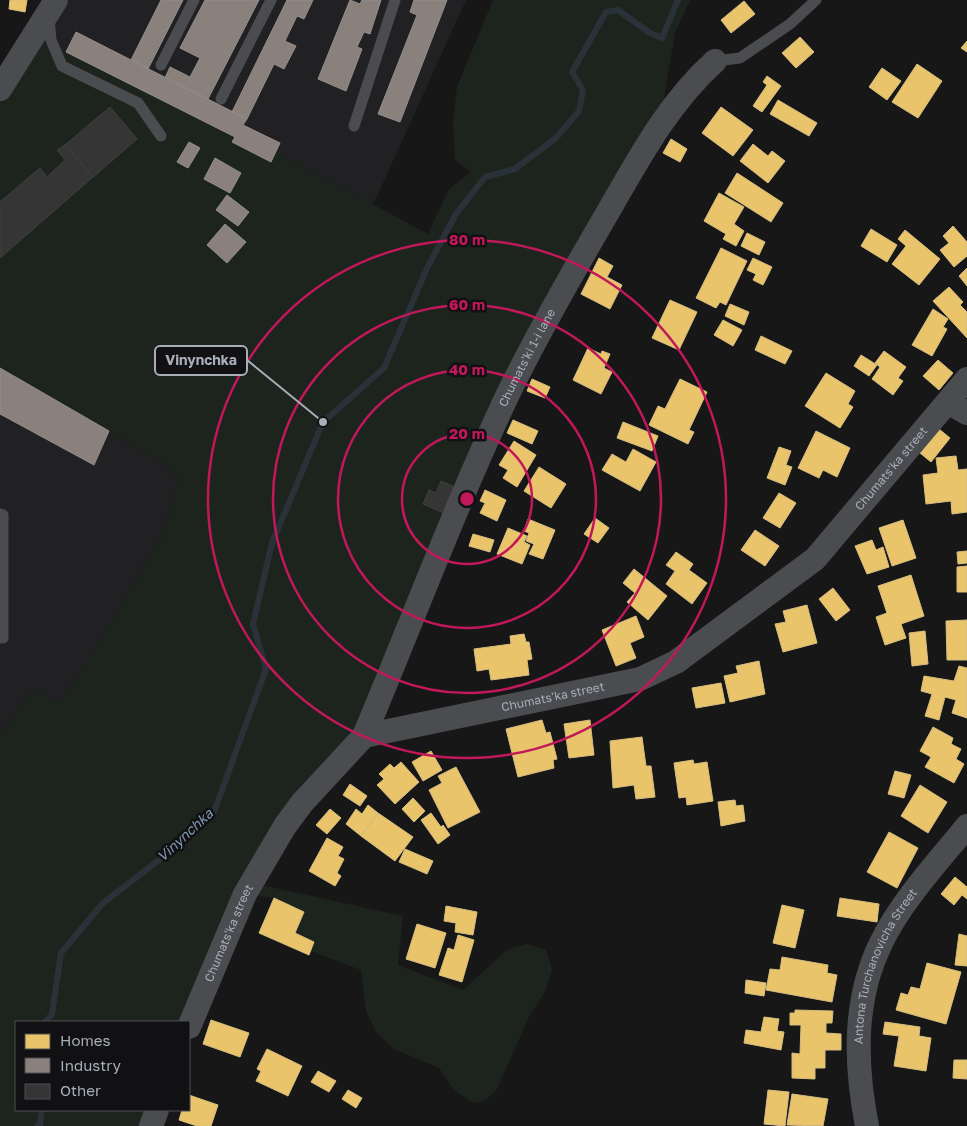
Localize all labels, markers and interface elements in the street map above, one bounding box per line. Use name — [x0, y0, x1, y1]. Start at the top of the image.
text: 80 m — [449, 230, 485, 248]
text: 60 m — [449, 295, 485, 313]
street label: Chumats'ki 1-i lane — [495, 306, 558, 409]
callout: Vinynchka — [155, 346, 247, 375]
text: Vinynchka — [165, 351, 237, 368]
text: 40 m — [449, 360, 485, 378]
street label: Chumats'ka street — [851, 423, 931, 513]
text: 20 m — [449, 424, 485, 442]
centre of rings — [458, 490, 476, 508]
street label: Chumats'ka street — [500, 678, 606, 714]
water label: Vinynchka — [153, 804, 217, 865]
street label: Chumats'ka street — [201, 881, 256, 984]
street label: Antona Turchanovicha Street — [851, 885, 920, 1044]
legend — [15, 1021, 190, 1111]
text: Homes — [60, 1031, 110, 1049]
text: Industry — [60, 1056, 121, 1074]
text: Other — [60, 1081, 101, 1099]

